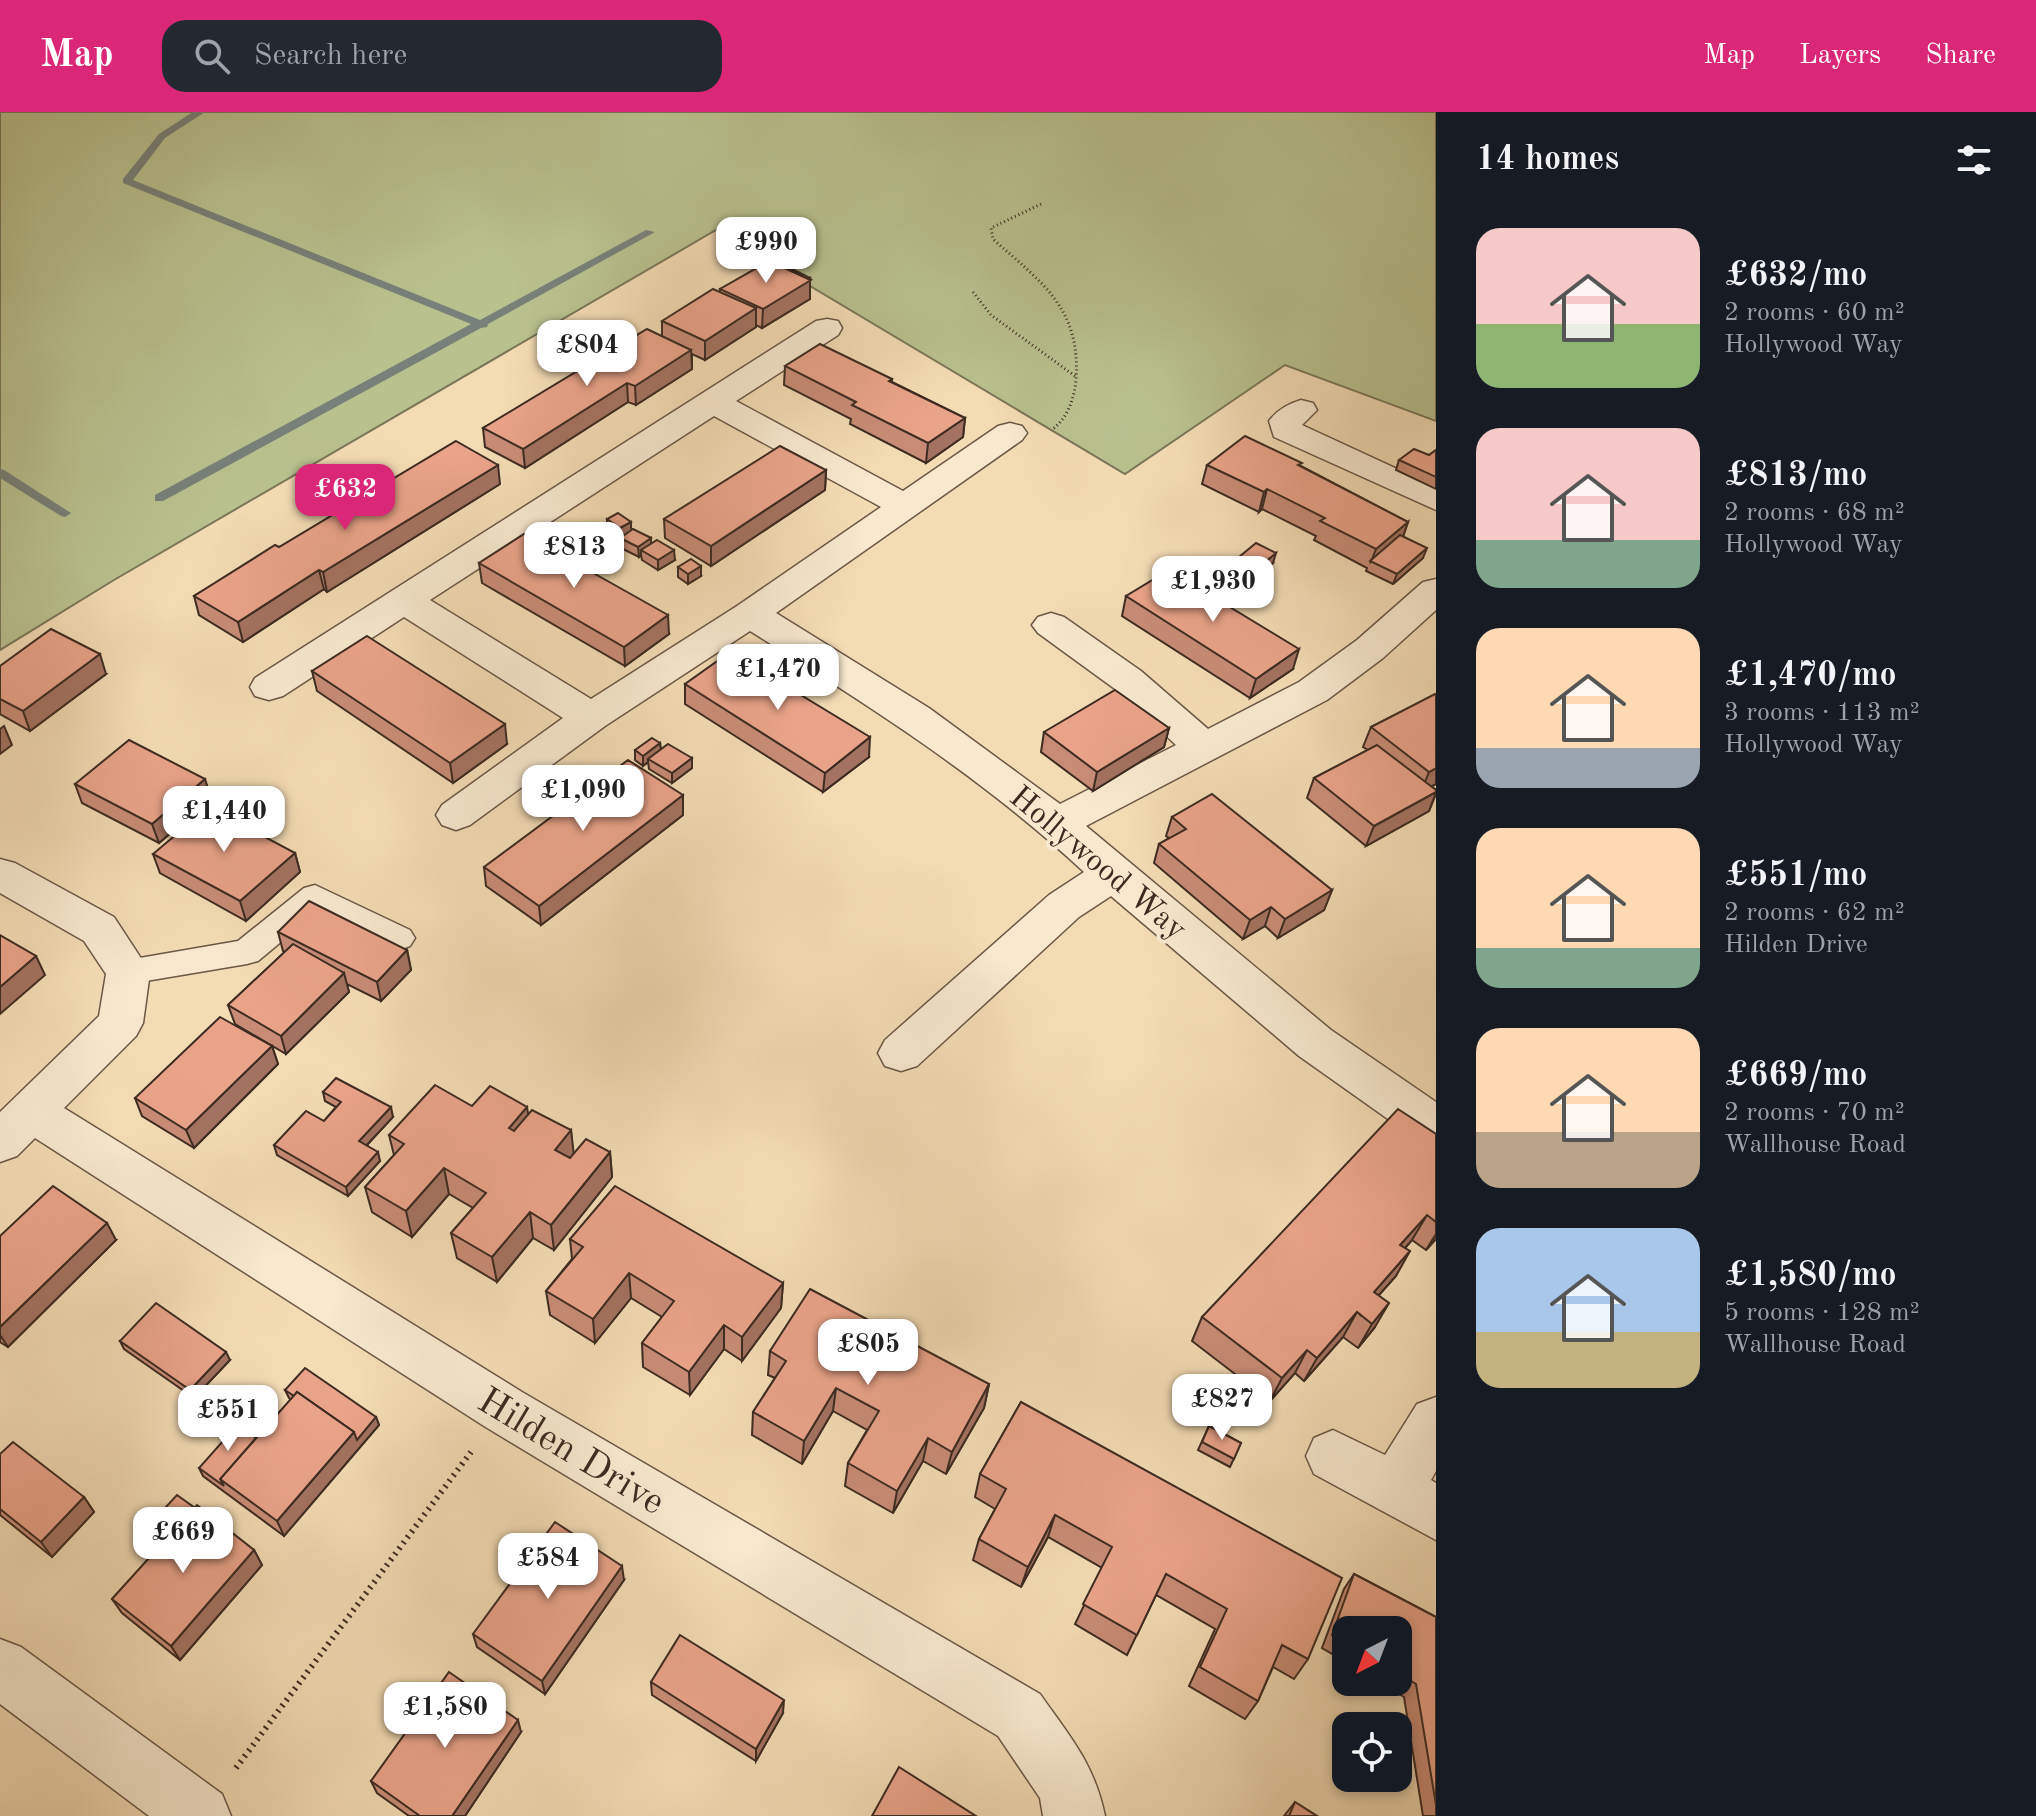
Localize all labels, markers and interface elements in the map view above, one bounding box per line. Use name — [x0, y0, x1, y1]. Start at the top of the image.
search box — [162, 20, 722, 92]
icon: search — [190, 34, 234, 78]
text: Map — [40, 37, 114, 75]
text: Search here — [254, 41, 407, 71]
text: Map — [1703, 42, 1755, 70]
text: Layers — [1799, 42, 1881, 70]
text: Share — [1925, 42, 1996, 70]
icon: filters — [1952, 138, 1996, 182]
text: 14 homes — [1476, 143, 1619, 177]
pin: £990 — [719, 217, 813, 285]
text: £990 — [734, 230, 798, 256]
text: £632/mo — [1724, 259, 1867, 293]
icon: home — [1540, 260, 1636, 356]
text: 2 rooms · 60 m² — [1724, 300, 1905, 326]
pin: £804 — [540, 320, 634, 388]
text: Hollywood Way — [1724, 332, 1903, 358]
text: £804 — [555, 333, 619, 359]
text: £813/mo — [1724, 459, 1867, 493]
icon: home — [1540, 460, 1636, 556]
pin: £632 — [298, 464, 392, 532]
text: £632 — [313, 477, 377, 503]
text: 2 rooms · 68 m² — [1724, 500, 1905, 526]
pin: £813 — [527, 522, 621, 590]
text: Hollywood Way — [1724, 532, 1903, 558]
text: £813 — [542, 535, 606, 561]
pin: £1,930 — [1148, 556, 1278, 624]
text: £1,930 — [1170, 569, 1256, 595]
pin: £1,470 — [713, 644, 843, 712]
text: £1,470 — [735, 657, 821, 683]
text: £1,470/mo — [1724, 659, 1897, 693]
icon: home — [1540, 660, 1636, 756]
text: 3 rooms · 113 m² — [1724, 700, 1920, 726]
text: Hollywood Way — [1724, 732, 1903, 758]
pin: £1,090 — [518, 765, 648, 833]
text: £1,090 — [540, 778, 626, 804]
street label: Hollywood Way — [1003, 781, 1192, 947]
pin: £1,440 — [159, 786, 289, 854]
text: £1,440 — [181, 799, 267, 825]
text: £551/mo — [1724, 859, 1867, 893]
icon: home — [1540, 860, 1636, 956]
text: 2 rooms · 62 m² — [1724, 900, 1905, 926]
text: Hilden Drive — [1724, 932, 1868, 958]
text: £669/mo — [1724, 1059, 1867, 1093]
icon: home — [1540, 1060, 1636, 1156]
text: 2 rooms · 70 m² — [1724, 1100, 1905, 1126]
text: Wallhouse Road — [1724, 1132, 1906, 1158]
text: £1,580/mo — [1724, 1259, 1897, 1293]
icon: home — [1540, 1260, 1636, 1356]
text: 5 rooms · 128 m² — [1724, 1300, 1920, 1326]
pin: £805 — [821, 1319, 915, 1387]
text: £805 — [836, 1332, 900, 1358]
text: Wallhouse Road — [1724, 1332, 1906, 1358]
pin: £827 — [1175, 1374, 1269, 1442]
street label: Hilden Drive — [471, 1382, 670, 1523]
pin: £551 — [181, 1385, 275, 1453]
text: £827 — [1190, 1387, 1254, 1413]
text: £551 — [196, 1398, 260, 1424]
pin: £669 — [136, 1507, 230, 1575]
text: £669 — [151, 1520, 215, 1546]
pin: £584 — [501, 1533, 595, 1601]
text: £584 — [516, 1546, 580, 1572]
north arrow — [1332, 1616, 1412, 1696]
map controls — [1332, 1616, 1412, 1792]
pin: £1,580 — [380, 1682, 510, 1750]
text: £1,580 — [402, 1695, 488, 1721]
button: locate — [1332, 1712, 1412, 1792]

